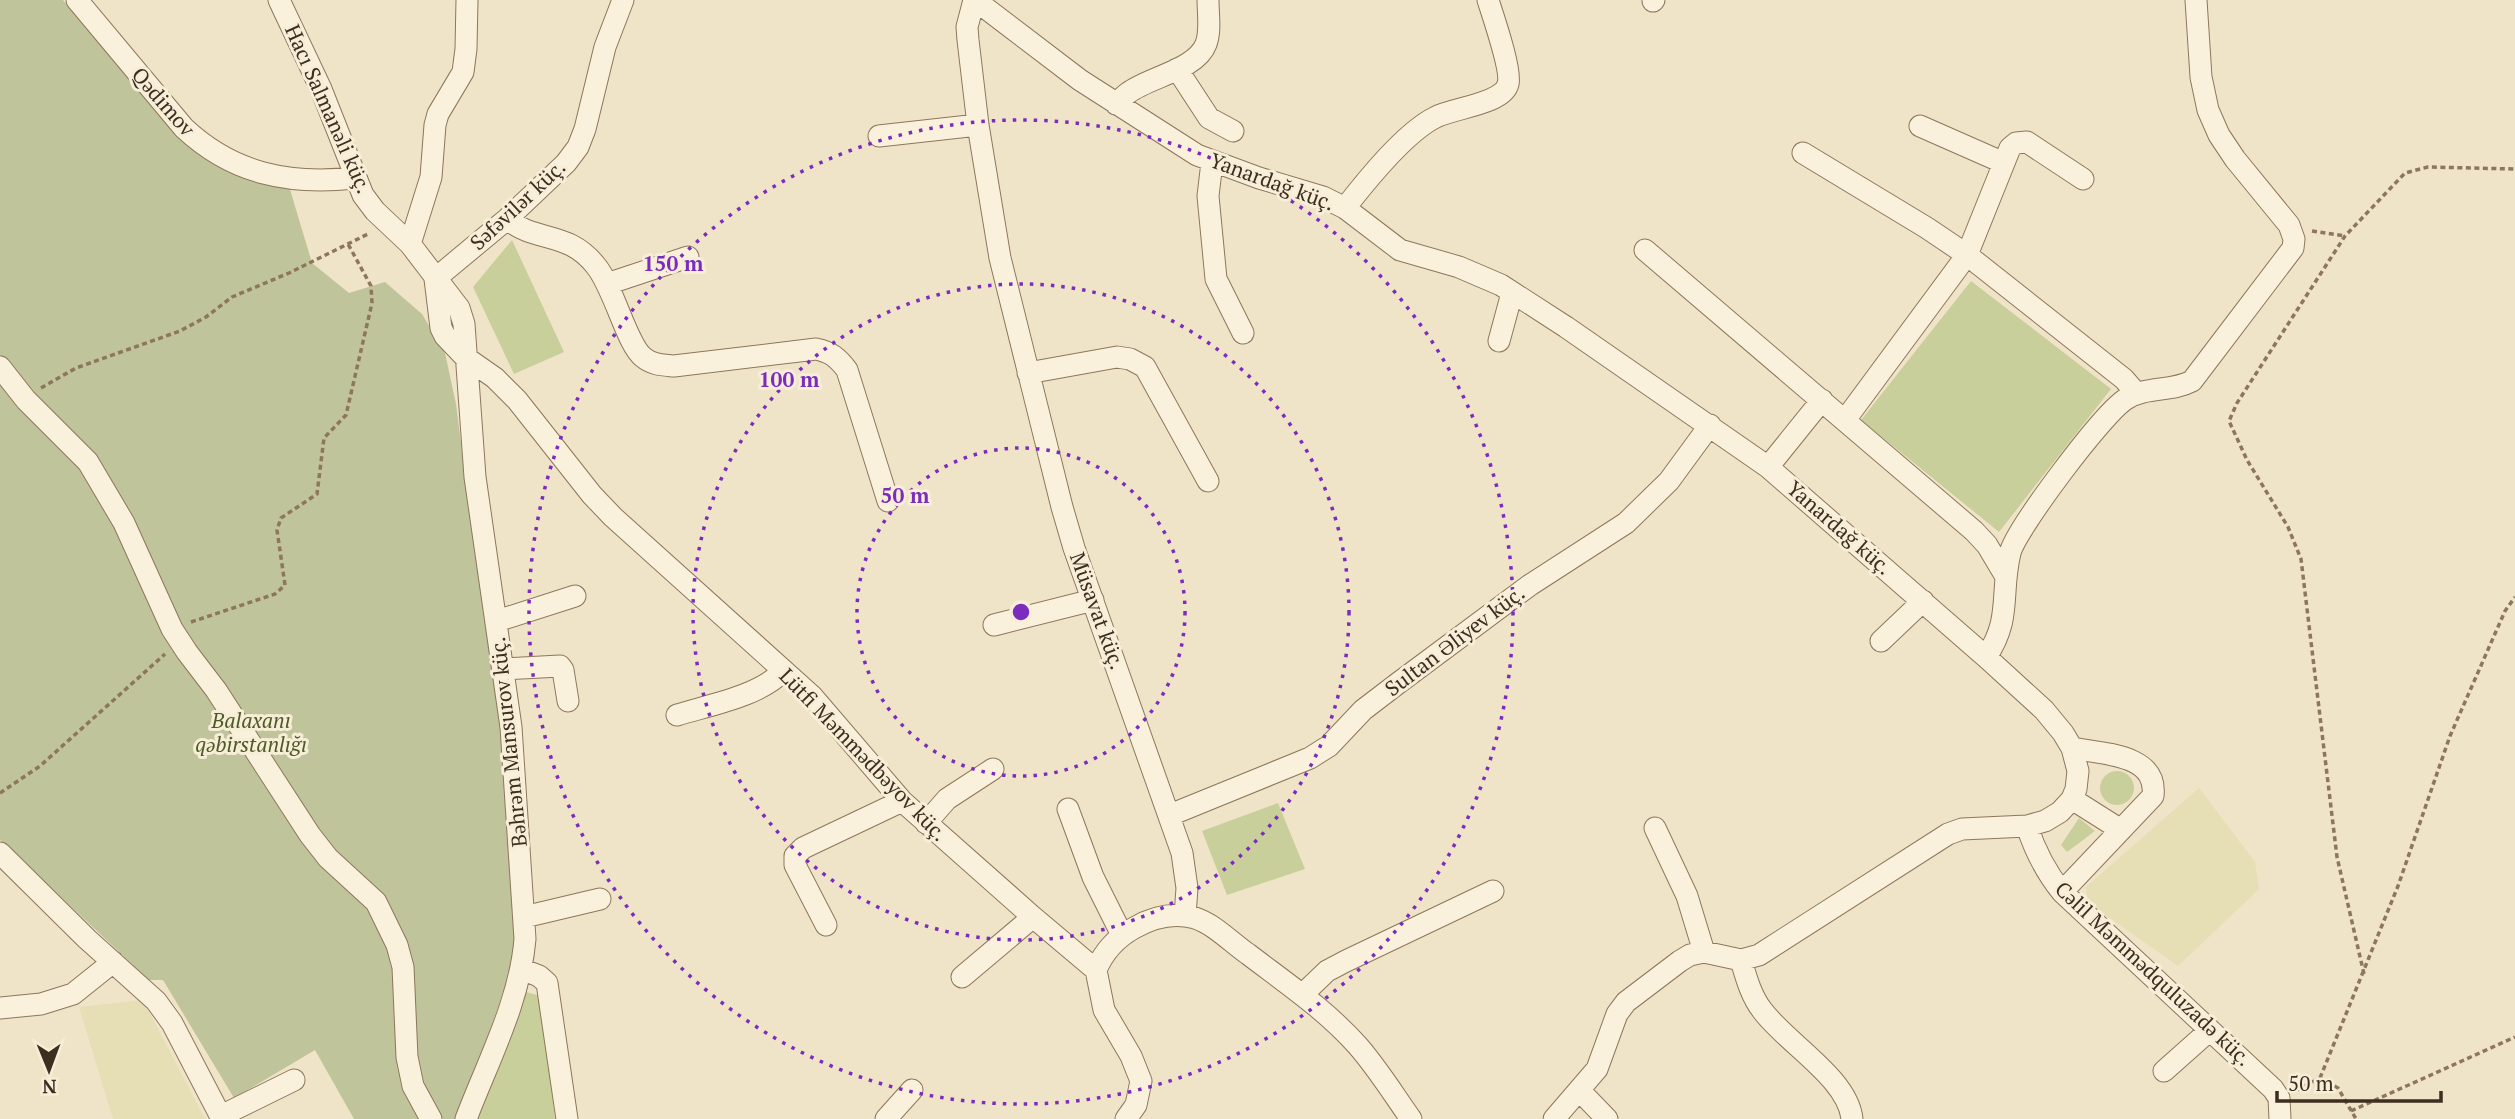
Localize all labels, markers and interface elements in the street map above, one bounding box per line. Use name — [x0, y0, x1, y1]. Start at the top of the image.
street label: Hacı Salmanəli küç. — [279, 20, 379, 197]
street label: Qədimov — [126, 61, 202, 142]
street label: Yanardağ küç. — [1206, 146, 1338, 217]
street label: Səfəvilər küç. — [463, 153, 571, 256]
text: 150 m — [643, 249, 704, 277]
text: 100 m — [759, 365, 820, 393]
street label: Yanardağ küç. — [1781, 474, 1898, 581]
text: 50 m — [881, 481, 930, 509]
street label: Müsavat küç. — [1064, 548, 1132, 673]
street label: Sultan Əliyev küç. — [1379, 578, 1530, 702]
centre of rings — [1009, 600, 1033, 624]
street label: Bəhrəm Mansurov küç. — [483, 636, 533, 849]
street label: Lütfi Məmmədbəyov küç. — [774, 662, 954, 847]
park label: Balaxanı qəbirstanlığı — [195, 706, 307, 758]
street label: Cəlil Məmmədquluzadə küç. — [2049, 875, 2258, 1072]
north arrow — [14, 1035, 84, 1105]
scale bar — [2277, 1060, 2442, 1104]
text: 50 m — [2288, 1069, 2334, 1097]
text: N — [41, 1075, 57, 1100]

